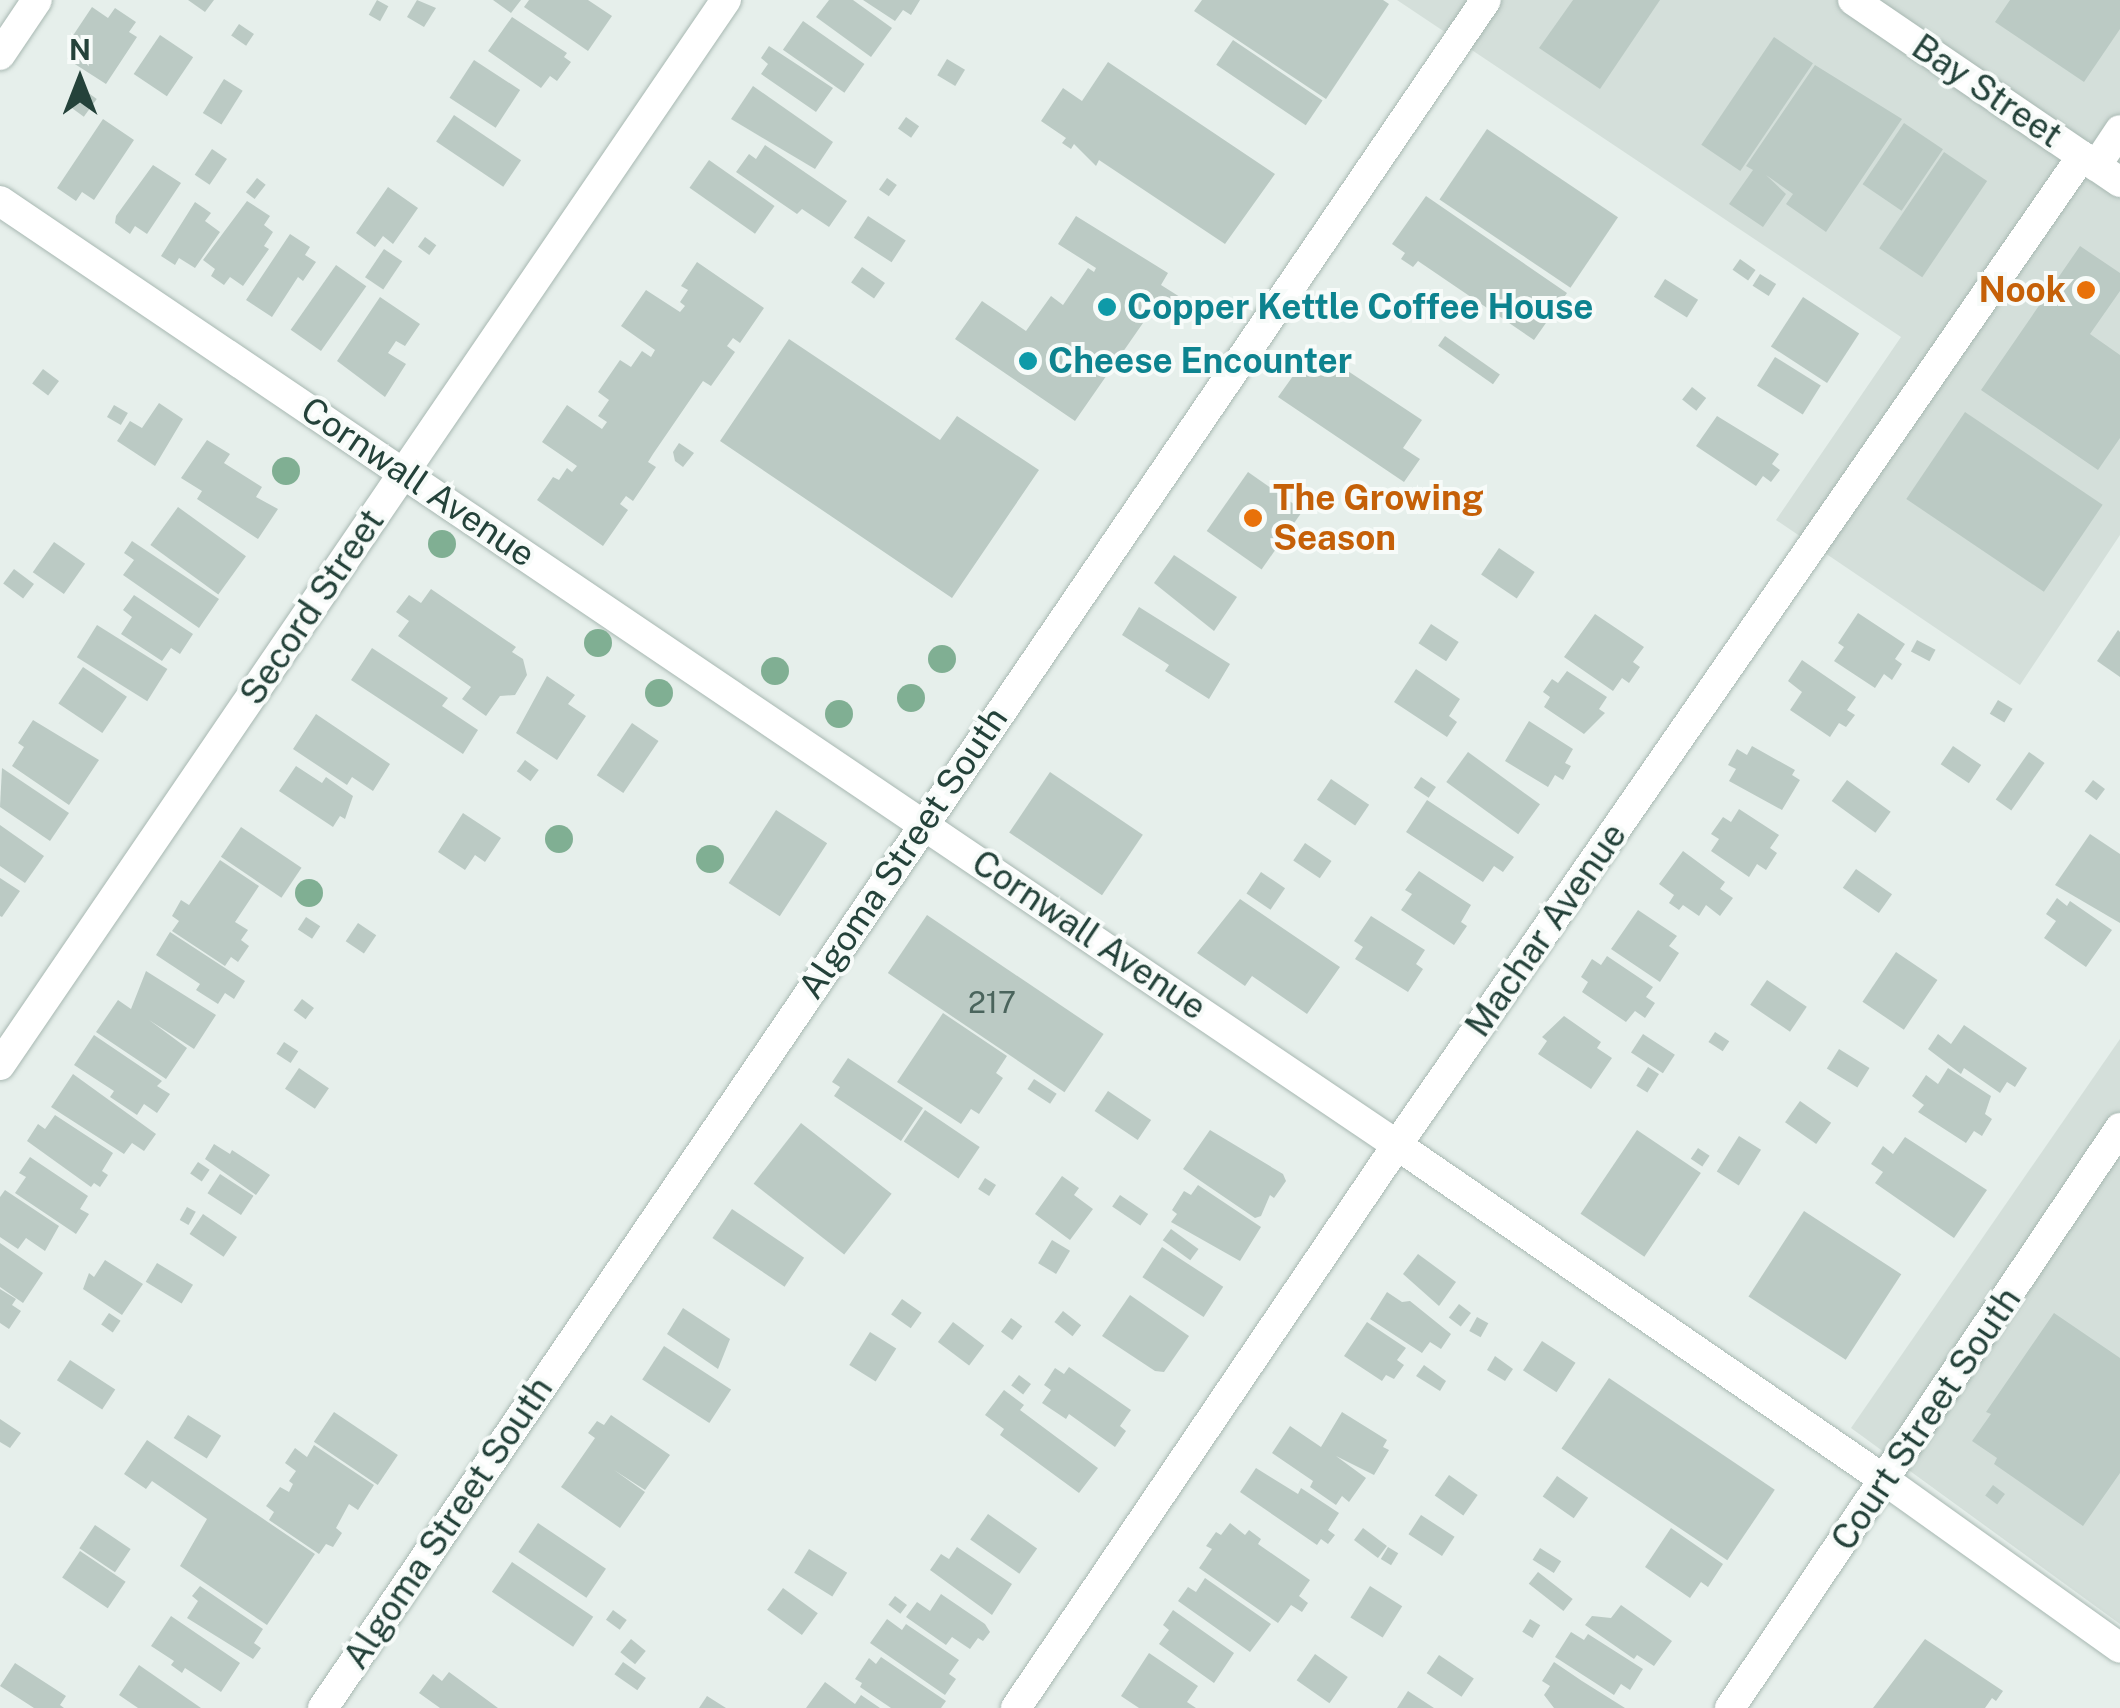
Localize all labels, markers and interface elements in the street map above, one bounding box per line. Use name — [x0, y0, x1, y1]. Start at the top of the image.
street label: Bay Street — [1904, 26, 2070, 156]
north arrow — [30, 30, 130, 130]
text: N — [69, 33, 91, 66]
place label: Nook — [1979, 269, 2066, 311]
marker: Nook — [2075, 279, 2097, 301]
place label: Copper Kettle Coffee House — [1127, 286, 1594, 328]
marker: Copper Kettle Coffee House — [1096, 296, 1118, 318]
place label: Cheese Encounter — [1048, 340, 1352, 382]
marker: Cheese Encounter — [1017, 350, 1039, 372]
street label: Cornwall Avenue — [293, 388, 543, 576]
place label: The Growing Season — [1273, 477, 1484, 559]
street label: Secord Street — [231, 501, 393, 713]
marker: The Growing Season — [1242, 507, 1264, 529]
street label: Algoma Street South — [790, 699, 1016, 1007]
street label: Machar Avenue — [1457, 815, 1635, 1045]
street label: Cornwall Avenue — [964, 841, 1214, 1029]
house number: 217 — [968, 984, 1016, 1020]
street label: Court Street South — [1823, 1280, 2029, 1558]
street label: Algoma Street South — [335, 1369, 561, 1677]

